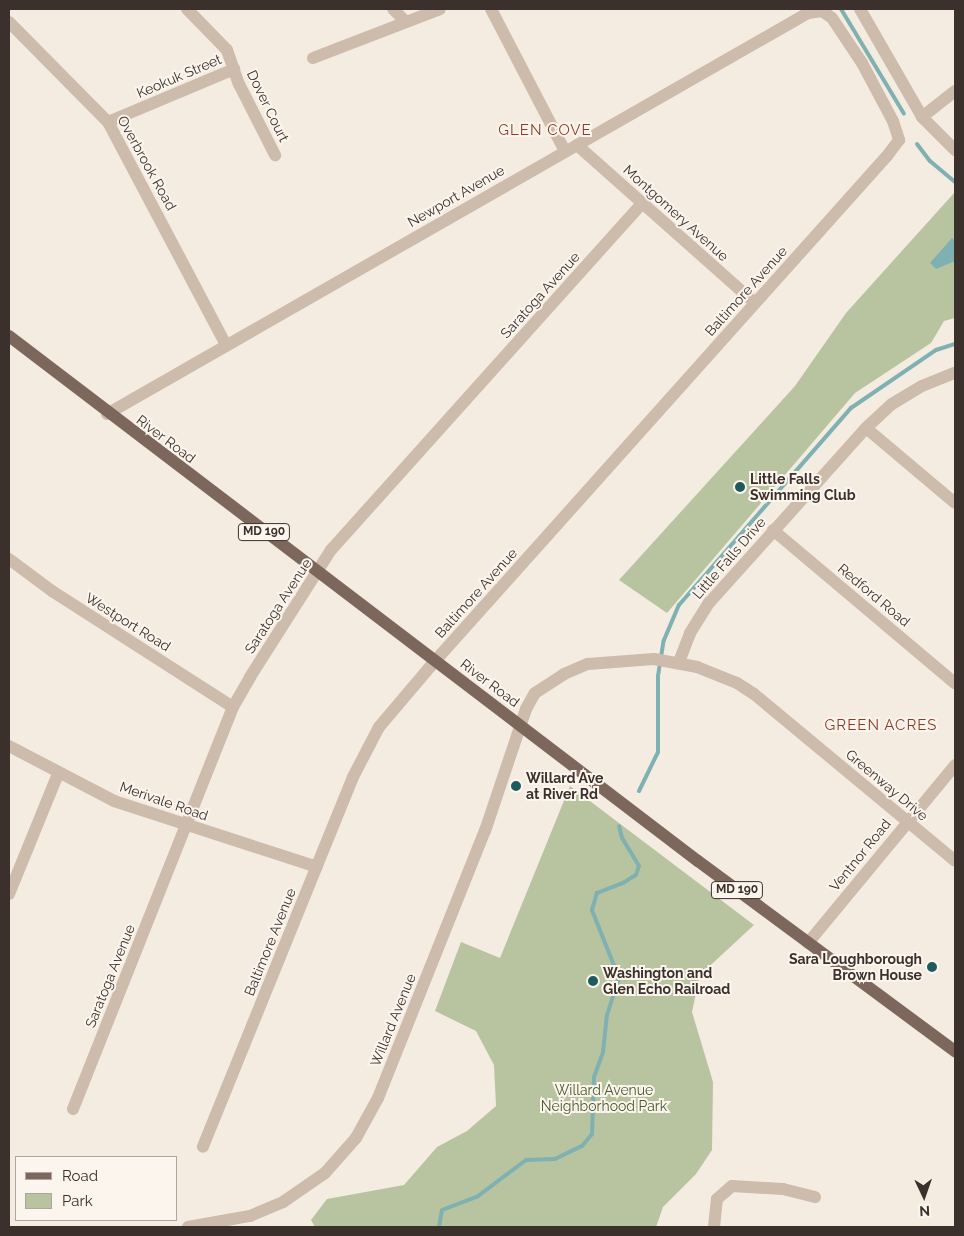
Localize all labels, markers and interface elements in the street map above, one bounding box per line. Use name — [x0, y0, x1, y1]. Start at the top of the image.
street label: Keokuk Street — [134, 51, 224, 101]
street label: Dover Court — [243, 67, 293, 145]
street label: Overbrook Road — [114, 113, 180, 213]
district label: GLEN COVE — [497, 122, 593, 140]
street label: Newport Avenue — [404, 161, 508, 231]
street label: Montgomery Avenue — [620, 161, 732, 265]
street label: Baltimore Avenue — [701, 243, 791, 339]
street label: Saratoga Avenue — [497, 248, 583, 342]
street label: River Road — [133, 411, 199, 467]
place label: Little Falls Swimming Club — [750, 471, 856, 504]
marker: Little Falls Swimming Club — [734, 481, 746, 493]
street label: Little Falls Drive — [689, 514, 769, 602]
road number: MD 190 — [238, 522, 290, 542]
street label: Baltimore Avenue — [431, 545, 521, 641]
street label: Saratoga Avenue — [241, 555, 315, 657]
street label: Redford Road — [834, 560, 914, 630]
street label: Westport Road — [82, 589, 174, 655]
street label: River Road — [457, 655, 523, 711]
district label: GREEN ACRES — [823, 717, 939, 735]
street label: Greenway Drive — [842, 746, 932, 824]
place label: Willard Ave at River Rd — [526, 770, 604, 802]
street label: Merivale Road — [118, 778, 210, 824]
marker: Willard Ave at River Rd — [510, 780, 522, 792]
street label: Ventnor Road — [826, 815, 894, 895]
road number: MD 190 — [711, 880, 763, 900]
street label: Baltimore Avenue — [241, 885, 299, 999]
street label: Saratoga Avenue — [82, 922, 138, 1030]
place label: Sara Loughborough Brown House — [789, 951, 922, 984]
marker: Sara Loughborough Brown House — [926, 961, 938, 973]
place label: Washington and Glen Echo Railroad — [603, 965, 730, 998]
street label: Willard Avenue — [367, 971, 419, 1069]
marker: Washington and Glen Echo Railroad — [587, 975, 599, 987]
park label: Willard Avenue Neighborhood Park — [541, 1082, 667, 1114]
legend — [15, 1156, 178, 1221]
text: Road — [62, 1167, 98, 1185]
north arrow — [899, 1171, 949, 1221]
text: Park — [62, 1192, 93, 1210]
text: N — [919, 1203, 931, 1219]

